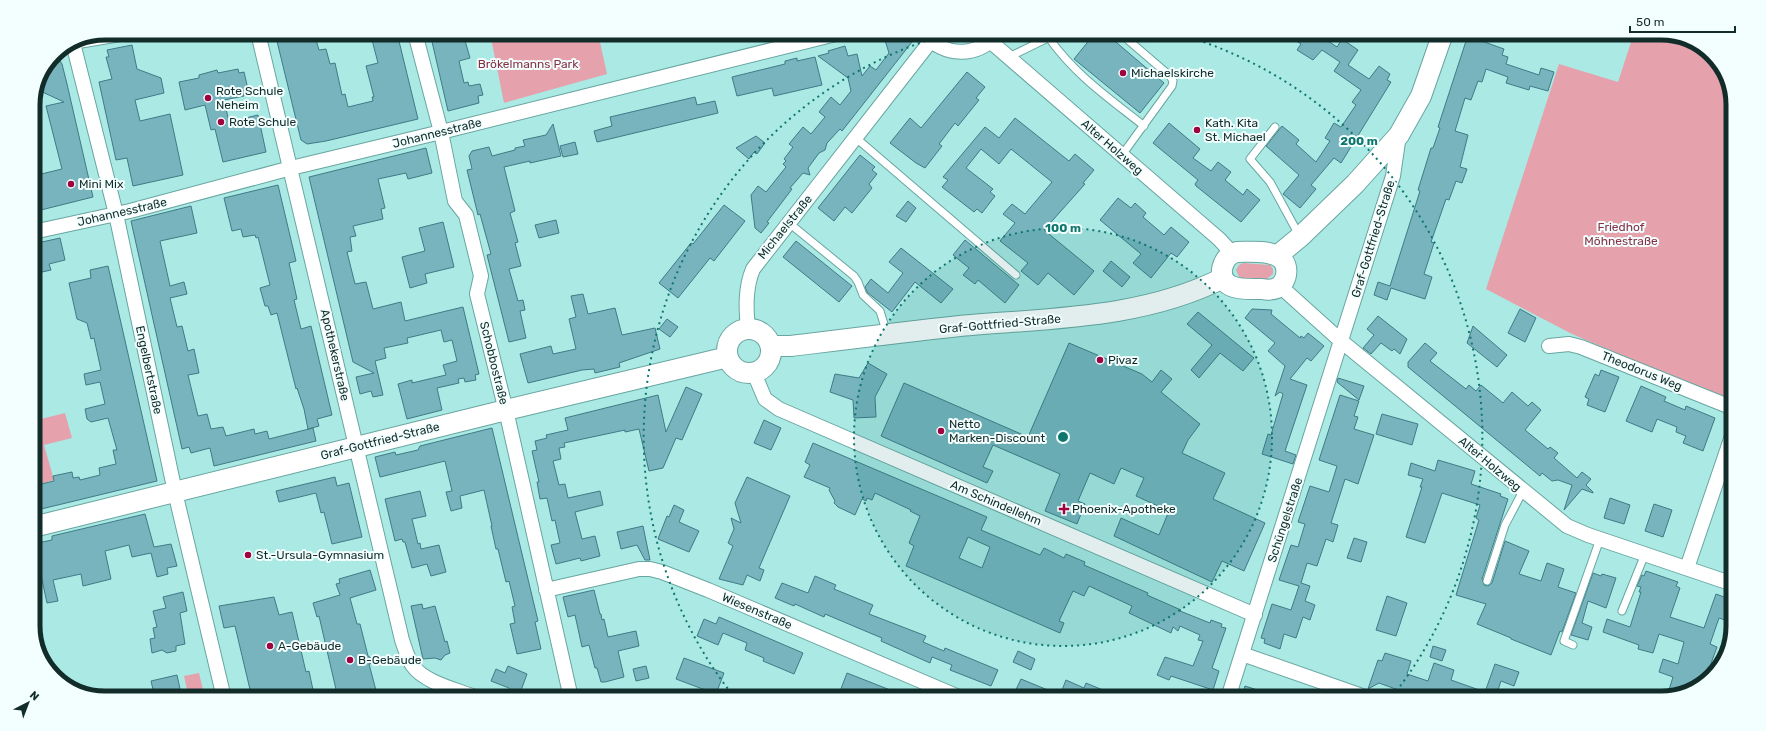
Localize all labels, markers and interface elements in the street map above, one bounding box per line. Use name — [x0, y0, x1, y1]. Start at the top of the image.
scale bar — [1630, 8, 1735, 34]
text: 50 m — [1636, 15, 1664, 29]
park label: Brökelmanns Park — [478, 57, 579, 71]
place label: Michaelskirche — [1131, 66, 1214, 80]
marker: Michaelskirche — [1118, 68, 1128, 78]
place label: Rote Schule Neheim — [216, 84, 284, 112]
marker: Rote Schule Neheim — [203, 93, 213, 103]
place label: Rote Schule — [229, 115, 297, 129]
street label: Johannesstraße — [391, 115, 483, 151]
street label: Alter Holzweg — [1078, 116, 1146, 178]
place label: Kath. Kita St. Michael — [1205, 116, 1266, 144]
marker: Rote Schule — [216, 117, 226, 127]
marker: Kath. Kita St. Michael — [1192, 125, 1202, 135]
text: 200 m — [1340, 134, 1378, 148]
place label: Mini Mix — [79, 177, 124, 191]
street label: Graf-Gottfried-Straße — [1348, 178, 1398, 299]
marker: Mini Mix — [66, 179, 76, 189]
street label: Michaelstraße — [755, 192, 815, 262]
street label: Johannesstraße — [76, 195, 168, 229]
park label: Friedhof Möhnestraße — [1584, 220, 1658, 248]
text: 100 m — [1045, 221, 1081, 235]
street label: Apothekerstraße — [318, 308, 352, 402]
street label: Graf-Gottfried-Straße — [939, 312, 1062, 336]
street label: Schobbostraße — [477, 320, 511, 406]
street label: Engelbertstraße — [133, 324, 165, 416]
street label: Theodorus Weg — [1600, 348, 1684, 394]
place label: Pivaz — [1108, 353, 1138, 367]
marker: Pivaz — [1095, 355, 1105, 365]
place label: Netto Marken-Discount — [949, 417, 1046, 445]
street label: Graf-Gottfried-Straße — [319, 419, 441, 463]
marker: Netto Marken-Discount — [936, 426, 946, 436]
centre of rings — [1056, 430, 1070, 444]
street label: Alter Holzweg — [1456, 434, 1524, 494]
street label: Schüngelstraße — [1265, 476, 1305, 564]
street label: Am Schindellehm — [948, 477, 1044, 529]
place label: Phoenix-Apotheke — [1072, 502, 1176, 516]
marker: Phoenix-Apotheke — [1059, 504, 1069, 514]
place label: St.-Ursula-Gymnasium — [256, 548, 384, 562]
marker: St.-Ursula-Gymnasium — [243, 550, 253, 560]
street label: Wiesenstraße — [720, 590, 795, 632]
place label: A-Gebäude — [278, 639, 342, 653]
marker: A-Gebäude — [265, 641, 275, 651]
place label: B-Gebäude — [358, 653, 422, 667]
marker: B-Gebäude — [345, 655, 355, 665]
north arrow — [8, 683, 48, 723]
text: N — [27, 688, 42, 703]

